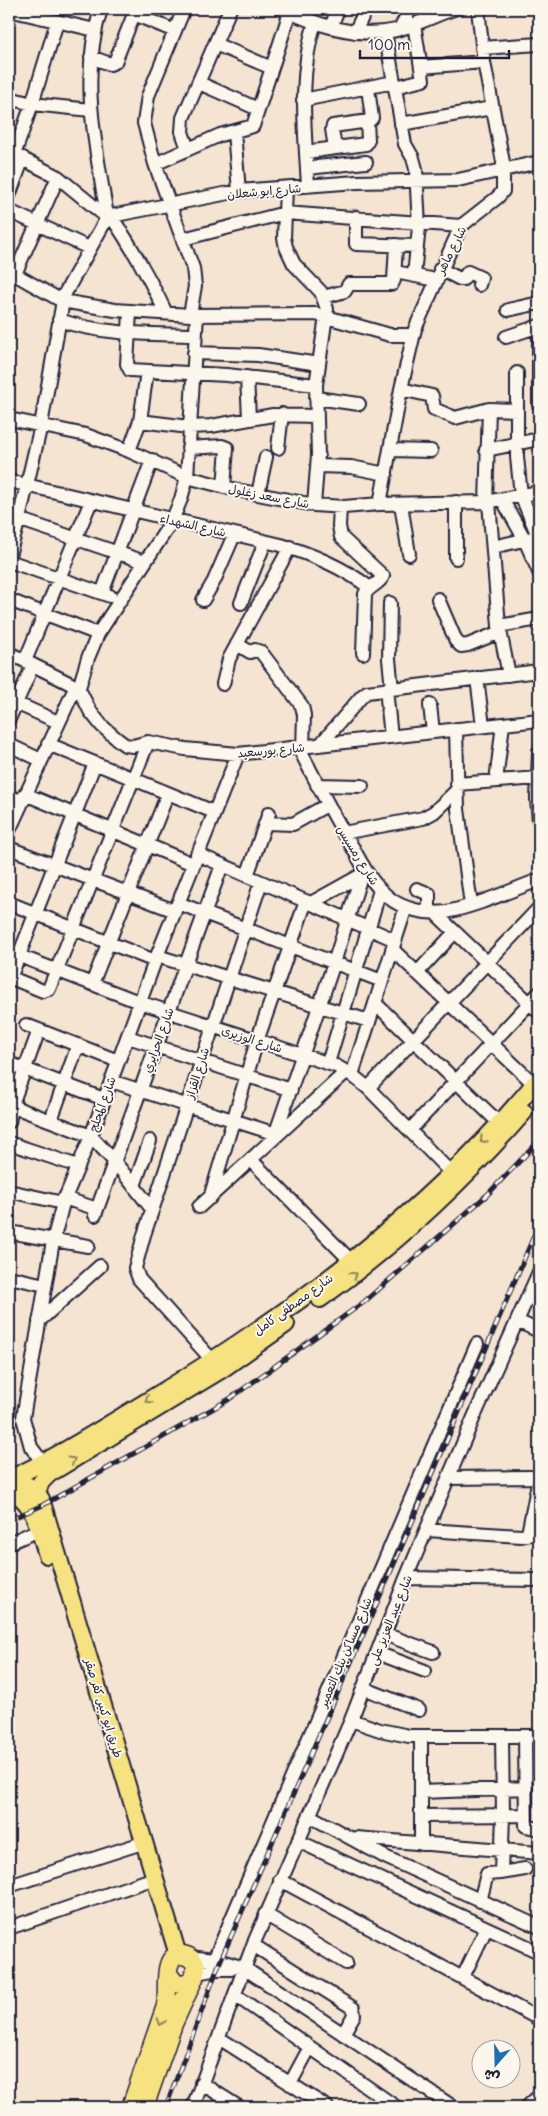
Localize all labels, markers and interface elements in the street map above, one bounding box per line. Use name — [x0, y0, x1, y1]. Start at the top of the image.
scale bar — [360, 28, 509, 60]
text: 100 m — [368, 35, 410, 54]
street label: شارع ابو شعلان — [226, 180, 302, 204]
street label: شارع ماهر — [432, 223, 471, 278]
street label: شارع سعد زغلول — [227, 481, 311, 513]
street label: شارع الشهداء — [158, 510, 227, 542]
street label: شارع بورسعيد — [237, 740, 306, 762]
street label: شارع رمسيس — [332, 822, 382, 889]
street label: شارع الحرايري — [139, 1005, 179, 1075]
street label: شارع الوزيرى — [219, 1022, 284, 1058]
street label: شارع القزاز — [181, 1046, 214, 1102]
street label: شارع المحلج — [85, 1074, 121, 1134]
one-way arrow — [480, 1134, 489, 1143]
street label: شارع مصطفى كامل — [250, 1270, 337, 1339]
one-way arrow — [348, 1272, 358, 1281]
one-way arrow — [145, 1393, 154, 1403]
one-way arrow — [66, 1457, 75, 1467]
street label: شارع عبد العزيز على — [365, 1573, 417, 1668]
street label: شارع مساكن بنك التعمير — [315, 1595, 377, 1711]
street label: طريق ابو كبير, كفر صقر — [80, 1655, 126, 1760]
one-way arrow — [156, 2017, 166, 2026]
north arrow — [470, 2038, 520, 2088]
text: ش — [481, 2065, 502, 2087]

